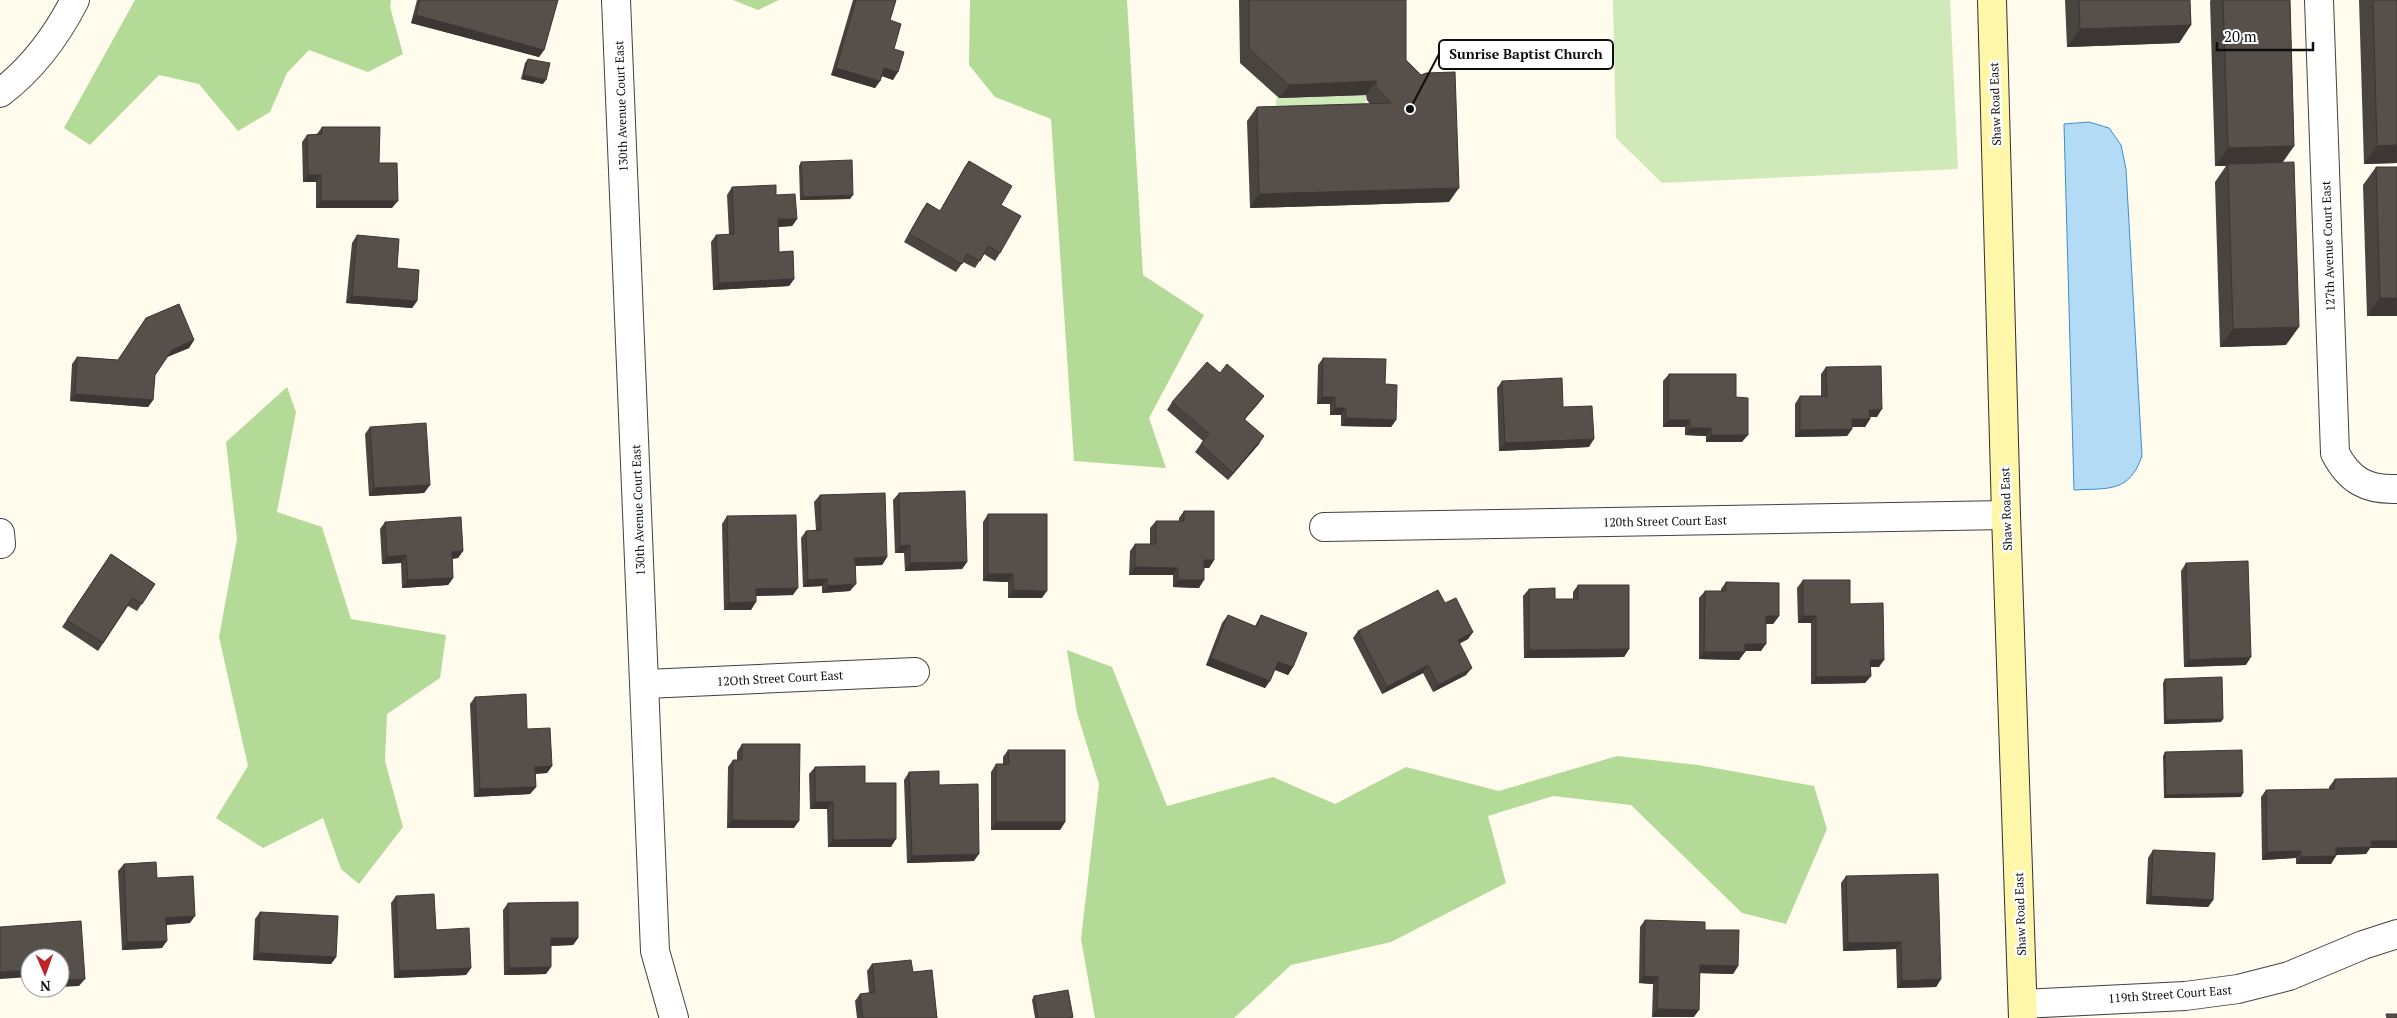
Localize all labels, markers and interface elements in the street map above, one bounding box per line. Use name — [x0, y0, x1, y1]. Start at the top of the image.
scale bar — [2217, 20, 2313, 52]
text: 20 m — [2224, 26, 2257, 46]
street label: 130th Avenue Court East — [611, 40, 631, 172]
callout: Sunrise Baptist Church — [1439, 40, 1613, 69]
text: Sunrise Baptist Church — [1449, 44, 1603, 63]
street label: Shaw Road East — [1986, 61, 2004, 146]
street label: 127th Avenue Court East — [2318, 180, 2338, 312]
street label: 130th Avenue Court East — [628, 444, 648, 576]
street label: Shaw Road East — [1997, 466, 2015, 551]
street label: 120th Street Court East — [1603, 512, 1728, 530]
street label: 12Oth Street Court East — [716, 667, 844, 689]
street label: Shaw Road East — [2011, 871, 2029, 956]
north arrow — [20, 948, 70, 998]
text: N — [39, 977, 51, 996]
street label: 119th Street Court East — [2108, 982, 2233, 1006]

